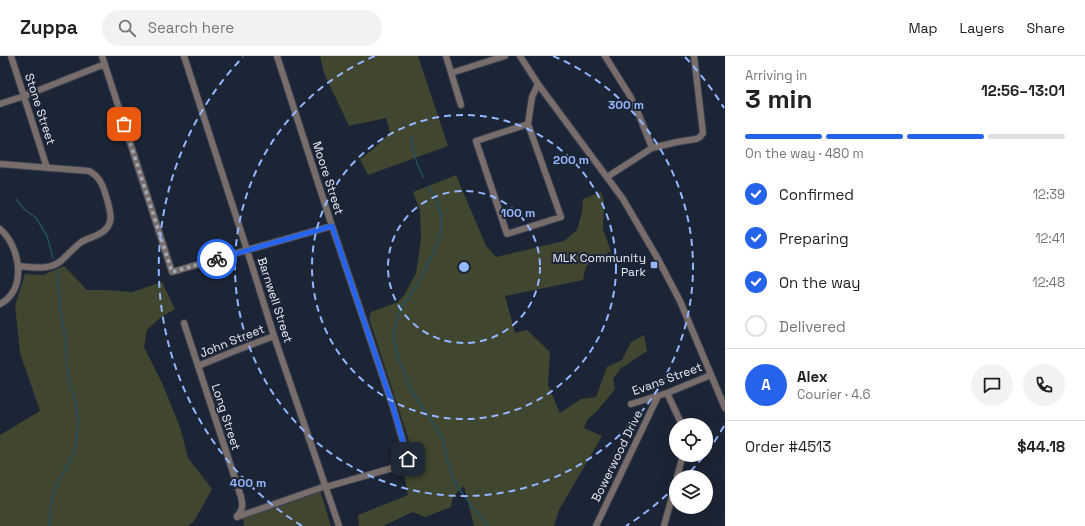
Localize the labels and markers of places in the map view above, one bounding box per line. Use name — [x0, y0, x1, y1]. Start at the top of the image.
pin — [107, 107, 141, 141]
place label: MLK Community Park — [552, 250, 647, 280]
centre of rings — [457, 260, 471, 274]
marker: MLK Community Park — [649, 260, 659, 270]
pin — [391, 442, 425, 476]

